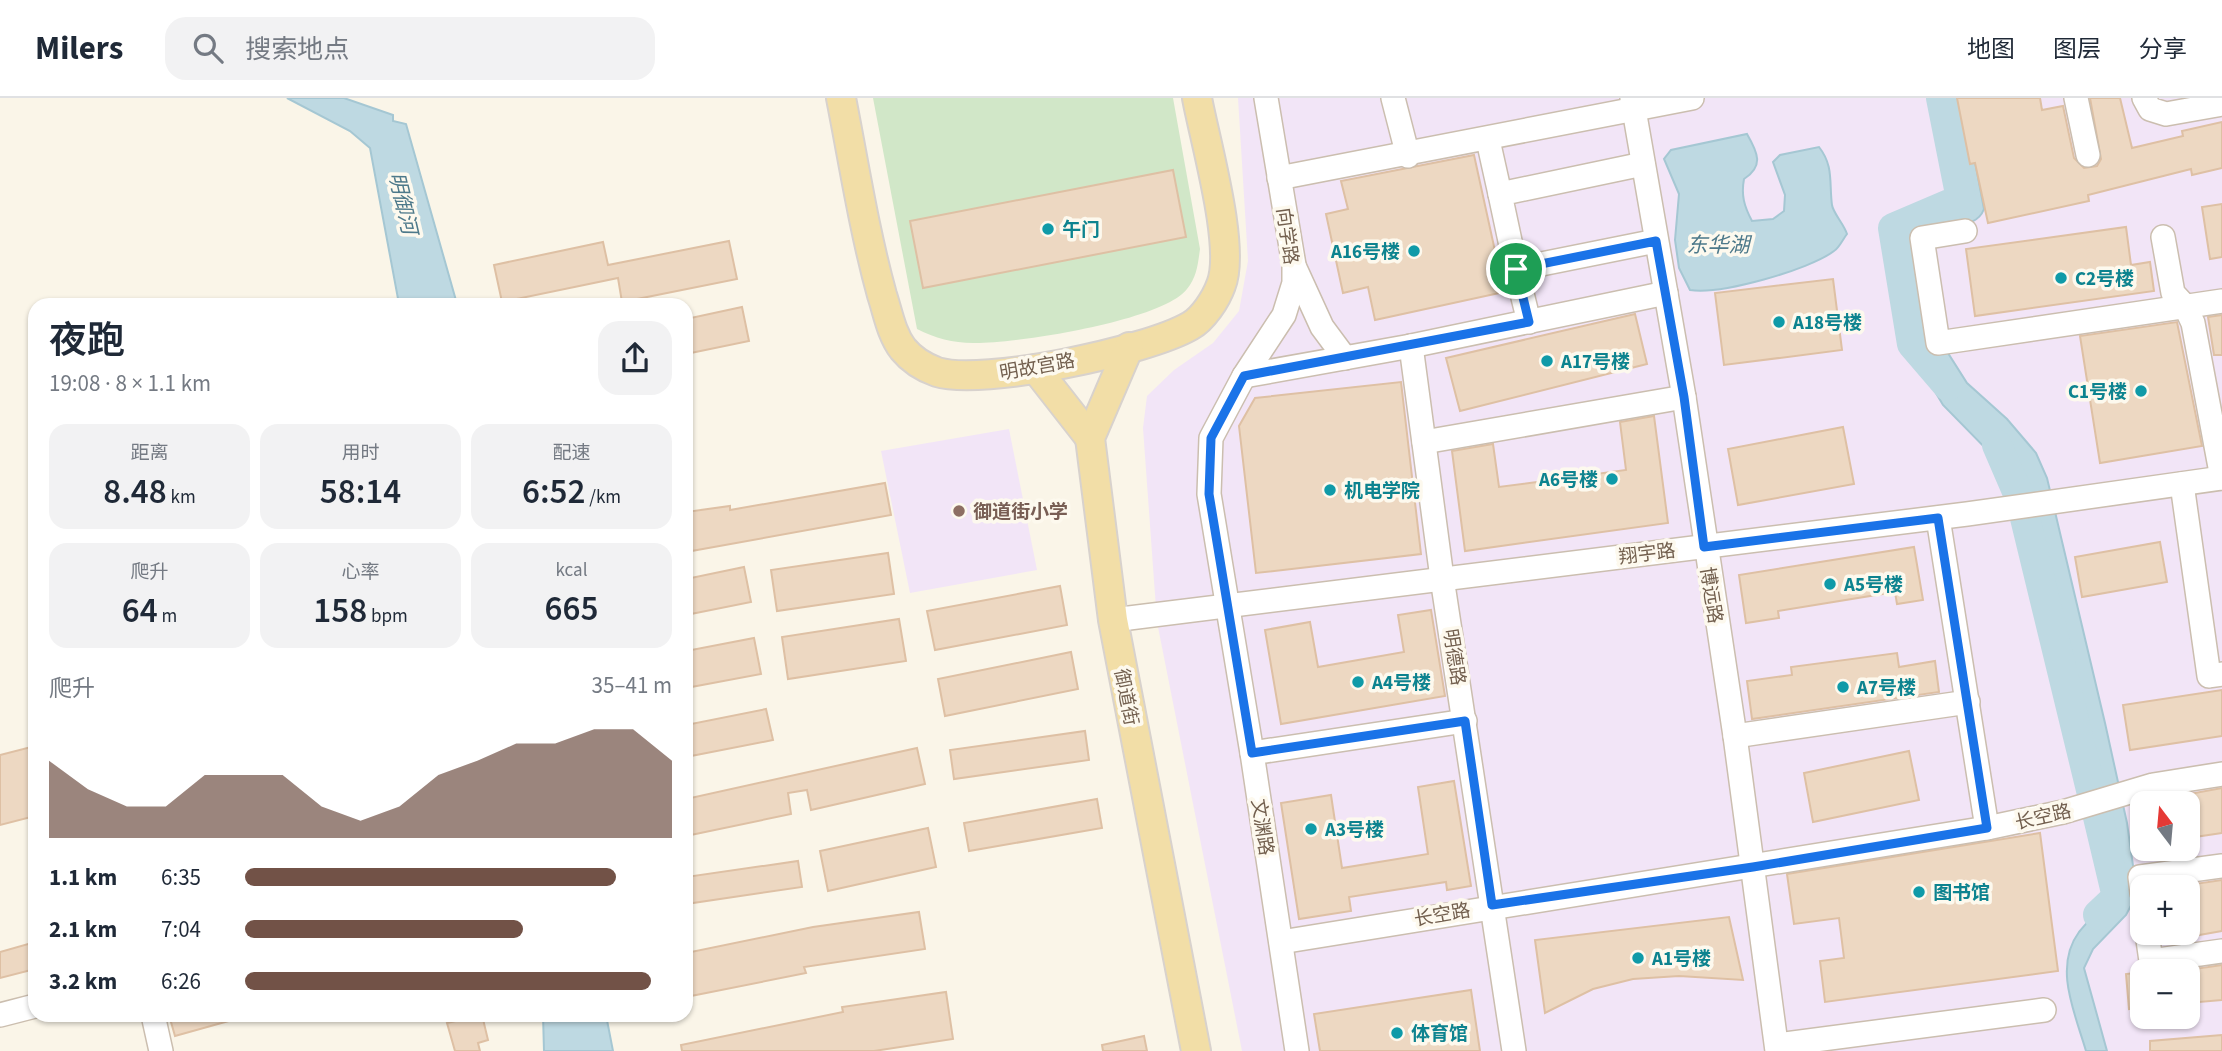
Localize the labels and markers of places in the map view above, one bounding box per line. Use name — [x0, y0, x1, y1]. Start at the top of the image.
place label: 午门 — [1062, 217, 1100, 244]
marker: 午门 — [1040, 221, 1056, 237]
place label: A16号楼 — [1330, 239, 1400, 266]
pin — [1486, 239, 1546, 299]
marker: A16号楼 — [1406, 243, 1422, 259]
place label: C2号楼 — [2075, 266, 2134, 293]
marker: C2号楼 — [2053, 270, 2069, 286]
place label: A18号楼 — [1792, 310, 1862, 337]
marker: A18号楼 — [1771, 314, 1787, 330]
place label: A17号楼 — [1560, 349, 1630, 376]
marker: A17号楼 — [1539, 353, 1555, 369]
place label: C1号楼 — [2068, 379, 2127, 406]
marker: C1号楼 — [2133, 383, 2149, 399]
place label: A6号楼 — [1538, 467, 1598, 494]
marker: A6号楼 — [1604, 471, 1620, 487]
place label: 机电学院 — [1344, 478, 1420, 505]
marker: 机电学院 — [1322, 482, 1338, 498]
place label: 御道街小学 — [973, 499, 1068, 526]
marker: 御道街小学 — [951, 503, 967, 519]
place label: A5号楼 — [1843, 572, 1903, 599]
marker: A5号楼 — [1822, 576, 1838, 592]
place label: A4号楼 — [1371, 670, 1431, 697]
marker: A4号楼 — [1350, 674, 1366, 690]
place label: A7号楼 — [1856, 675, 1916, 702]
marker: A7号楼 — [1835, 679, 1851, 695]
place label: A3号楼 — [1324, 817, 1384, 844]
marker: A3号楼 — [1303, 821, 1319, 837]
place label: 图书馆 — [1933, 880, 1990, 907]
marker: 图书馆 — [1911, 884, 1927, 900]
place label: A1号楼 — [1651, 946, 1711, 973]
marker: A1号楼 — [1630, 950, 1646, 966]
place label: 体育馆 — [1411, 1021, 1468, 1048]
marker: 体育馆 — [1389, 1025, 1405, 1041]

